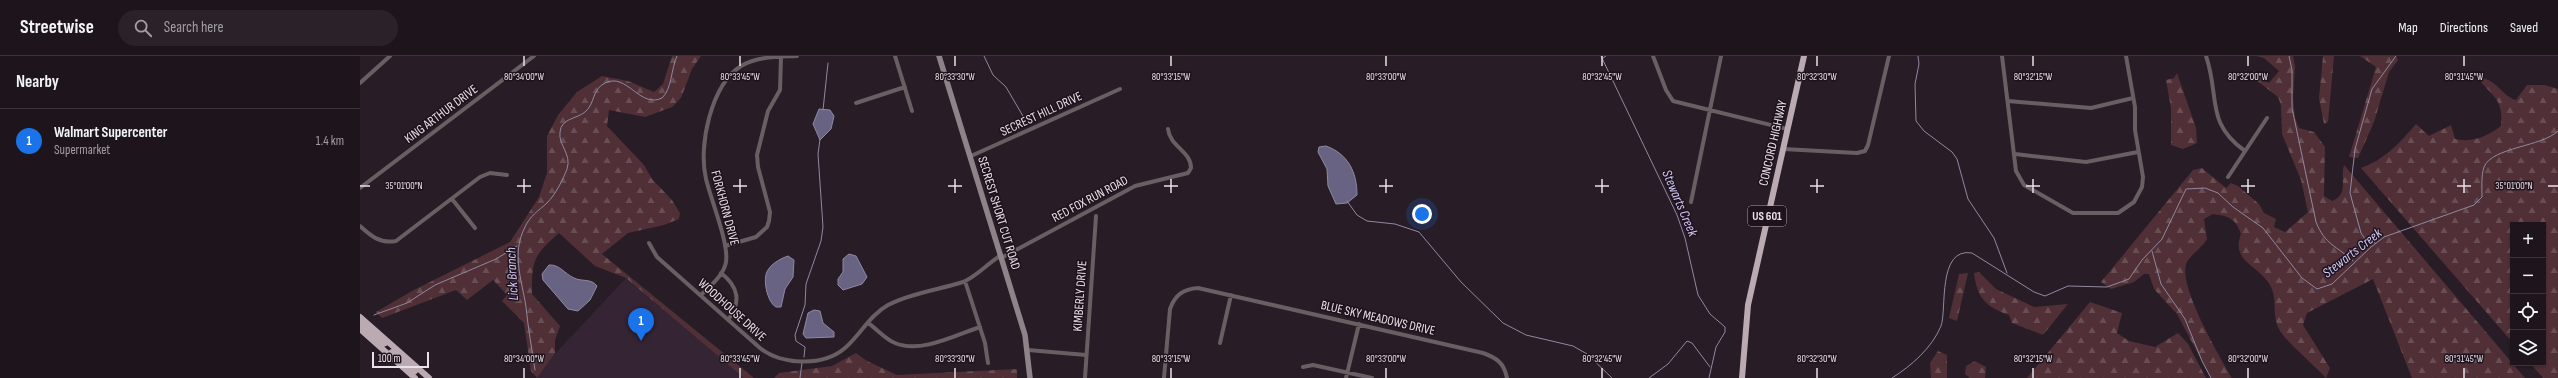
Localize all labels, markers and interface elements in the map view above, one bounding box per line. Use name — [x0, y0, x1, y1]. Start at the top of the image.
search box — [118, 10, 398, 46]
text: Streetwise — [20, 16, 94, 39]
icon: search — [132, 17, 154, 39]
text: Search here — [164, 18, 223, 37]
text: Map — [2398, 19, 2418, 36]
text: Directions — [2440, 19, 2488, 36]
text: Saved — [2510, 19, 2538, 36]
text: 80°34'00"W — [504, 71, 545, 83]
text: 80°33'45"W — [720, 71, 760, 83]
text: 80°33'30"W — [935, 71, 975, 83]
text: 80°33'15"W — [1152, 71, 1191, 83]
text: 80°33'00"W — [1366, 71, 1407, 83]
text: 80°32'45"W — [1582, 71, 1622, 83]
text: 80°32'30"W — [1797, 71, 1837, 83]
text: 80°32'15"W — [2014, 71, 2053, 83]
text: 80°32'00"W — [2228, 71, 2269, 83]
text: 80°31'45"W — [2445, 71, 2484, 83]
text: Nearby — [16, 72, 59, 92]
street label: KING ARTHUR DRIVE — [401, 81, 481, 147]
street label: SECREST HILL DRIVE — [998, 88, 1084, 140]
street label: CONCORD HIGHWAY — [1755, 98, 1791, 187]
text: Walmart Supercenter — [54, 123, 168, 142]
text: 1 — [26, 133, 32, 149]
text: 1.4 km — [316, 133, 344, 149]
text: Supermarket — [54, 142, 110, 158]
street label: SECREST SHORT CUT ROAD — [974, 155, 1024, 271]
water label: Stewarts Creek — [1658, 167, 1702, 239]
street label: FORKHORN DRIVE — [707, 169, 743, 247]
street label: RED FOX RUN ROAD — [1049, 172, 1131, 226]
text: 35°01'00"N — [385, 180, 423, 192]
text: 35°01'00"N — [2495, 180, 2533, 192]
your location — [1412, 204, 1432, 224]
road number: US 601 — [1748, 206, 1786, 226]
map controls — [2510, 222, 2546, 366]
button: + — [2510, 222, 2546, 258]
water label: Stewarts Creek — [2319, 224, 2386, 281]
water label: Lick Branch — [502, 247, 522, 301]
button: − — [2510, 258, 2546, 294]
street label: KIMBERLY DRIVE — [1070, 260, 1090, 332]
street label: WOODHOUSE DRIVE — [695, 275, 769, 345]
button: locate — [2510, 294, 2546, 330]
street label: BLUE SKY MEADOWS DRIVE — [1319, 297, 1437, 339]
pin: 1 — [628, 308, 654, 341]
button: layers — [2510, 330, 2546, 366]
scale bar — [372, 350, 429, 369]
text: 100 m — [378, 352, 400, 365]
text: 80°34'00"W — [504, 353, 545, 365]
text: 80°33'45"W — [720, 353, 760, 365]
text: 80°33'30"W — [935, 353, 975, 365]
text: 80°33'15"W — [1152, 353, 1191, 365]
text: 80°33'00"W — [1366, 353, 1407, 365]
text: 80°32'45"W — [1582, 353, 1622, 365]
text: 80°32'30"W — [1797, 353, 1837, 365]
text: 80°32'15"W — [2014, 353, 2053, 365]
text: 80°32'00"W — [2228, 353, 2269, 365]
text: 80°31'45"W — [2445, 353, 2484, 365]

